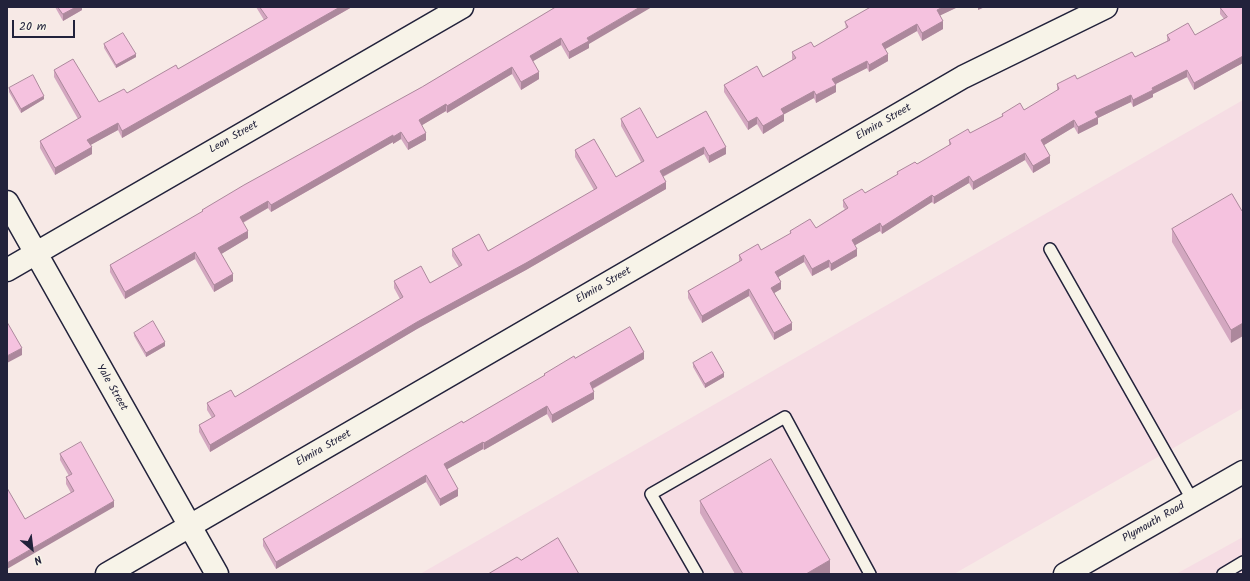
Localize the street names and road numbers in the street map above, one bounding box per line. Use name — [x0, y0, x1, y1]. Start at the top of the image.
street label: Elmira Street — [854, 102, 914, 144]
street label: Leon Street — [207, 119, 261, 157]
street label: Elmira Street — [574, 265, 634, 307]
street label: Yale Street — [92, 362, 130, 414]
street label: Elmira Street — [294, 428, 354, 470]
street label: Plymouth Road — [1121, 500, 1187, 546]

